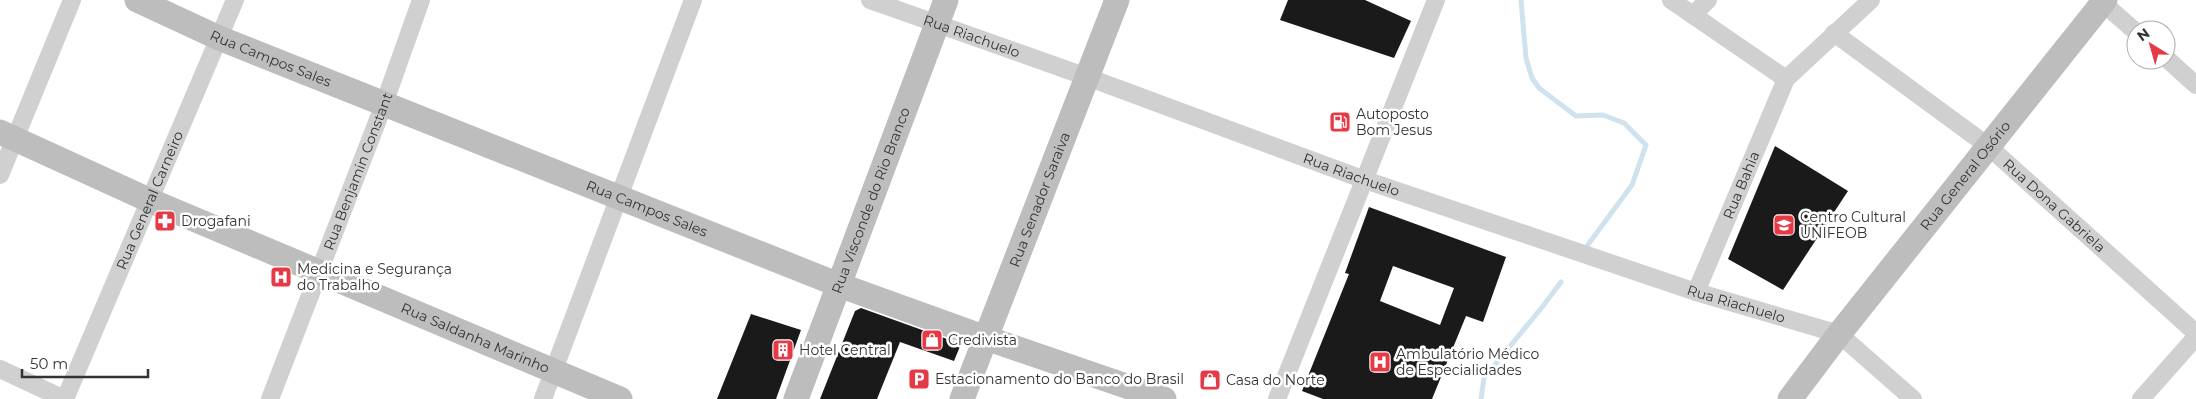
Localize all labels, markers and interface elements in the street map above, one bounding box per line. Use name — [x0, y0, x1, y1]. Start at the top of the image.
street label: Rua Riachuelo — [921, 11, 1023, 62]
north arrow — [2126, 20, 2176, 70]
text: N — [2133, 24, 2153, 45]
street label: Rua Campos Sales — [207, 26, 334, 91]
street label: Rua Benjamin Constant — [319, 90, 396, 253]
street label: Rua Visconde do Rio Branco — [827, 105, 914, 296]
place label: Autoposto Bom Jesus — [1356, 105, 1433, 139]
fuel station icon: Autoposto Bom Jesus — [1328, 110, 1352, 134]
street label: Rua General Osório — [1916, 117, 2014, 234]
street label: Rua General Carneiro — [112, 128, 187, 272]
street label: Rua Senador Saraiva — [1005, 129, 1074, 270]
street label: Rua Riachuelo — [1301, 149, 1402, 200]
street label: Rua Bahia — [1719, 149, 1763, 222]
street label: Rua Dona Gabriela — [1999, 155, 2109, 256]
street label: Rua Campos Sales — [584, 176, 710, 241]
place label: Centro Cultural UNIFEOB — [1800, 208, 1906, 242]
pharmacy icon: Drogafani — [153, 209, 177, 233]
place label: Drogafani — [181, 212, 251, 230]
school or university icon: Centro Cultural UNIFEOB — [1772, 213, 1796, 237]
place label: Medicina e Segurança do Trabalho — [297, 260, 452, 294]
hospital icon: Medicina e Segurança do Trabalho — [269, 265, 293, 289]
street label: Rua Riachuelo — [1685, 281, 1788, 327]
street label: Rua Saldanha Marinho — [398, 299, 552, 377]
shop icon: Credivista — [920, 328, 944, 352]
place label: Credivista — [948, 331, 1017, 349]
building icon: Hotel Central — [771, 338, 795, 362]
place label: Hotel Central — [799, 341, 891, 359]
place label: Ambulatório Médico de Especialidades — [1396, 345, 1540, 379]
scale bar — [22, 346, 149, 378]
hospital icon: Ambulatório Médico de Especialidades — [1368, 350, 1392, 374]
text: 50 m — [30, 354, 68, 373]
parking icon: Estacionamento do Banco do Brasil — [907, 367, 931, 391]
shop icon: Casa do Norte — [1198, 368, 1222, 392]
place label: Estacionamento do Banco do Brasil — [935, 370, 1184, 388]
place label: Casa do Norte — [1226, 371, 1325, 389]

